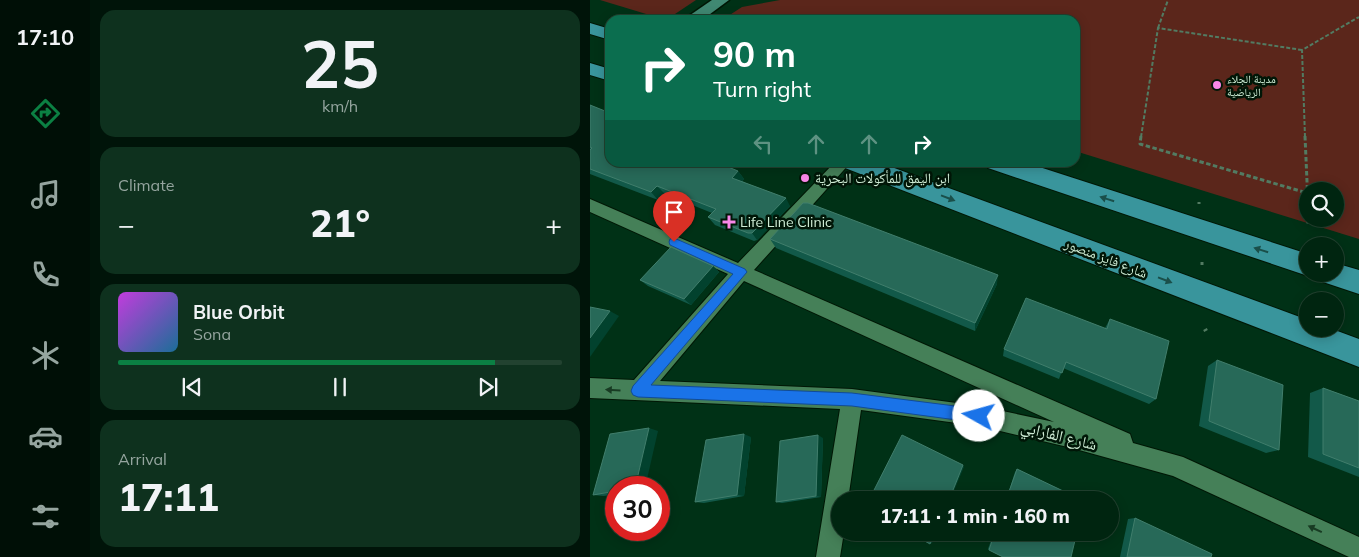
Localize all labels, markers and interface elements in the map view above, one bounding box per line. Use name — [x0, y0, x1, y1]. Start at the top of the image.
text: 17:10 — [16, 23, 74, 51]
text: 25 — [301, 23, 379, 104]
text: 90 m — [713, 32, 796, 76]
icon: right — [630, 35, 695, 100]
place label: مدينة الجلاء الرياضية — [1227, 72, 1276, 99]
text: Turn right — [713, 75, 811, 103]
marker: مدينة الجلاء الرياضية — [1211, 79, 1223, 91]
icon: directions — [28, 96, 63, 131]
text: km/h — [322, 96, 358, 116]
icon: left — [749, 130, 777, 158]
icon: ahead — [802, 130, 830, 158]
icon: ahead — [855, 130, 883, 158]
icon: right — [908, 130, 936, 158]
place label: ابن اليمق للمأكولات البحرية — [815, 169, 950, 188]
marker: ابن اليمق للمأكولات البحرية — [799, 172, 811, 184]
text: Climate — [118, 175, 174, 195]
icon: music — [28, 177, 63, 212]
map controls — [1299, 182, 1344, 337]
button: search — [1299, 182, 1344, 227]
pin — [653, 191, 695, 242]
one-way arrow — [941, 194, 956, 202]
one-way arrow — [1099, 195, 1114, 203]
icon: arrive — [660, 198, 688, 226]
text: 21° — [310, 199, 370, 247]
text: − — [118, 207, 135, 242]
text: + — [545, 207, 562, 242]
place label: Life Line Clinic — [740, 213, 832, 231]
marker: Life Line Clinic — [722, 215, 736, 229]
street label: شارع فايز منصور — [1061, 234, 1150, 283]
button: + — [1299, 237, 1344, 282]
one-way arrow — [1254, 246, 1269, 253]
icon: phone — [28, 257, 63, 292]
one-way arrow — [1158, 277, 1173, 284]
button: − — [1299, 292, 1344, 337]
text: Blue Orbit — [193, 300, 284, 324]
text: Sona — [193, 324, 231, 344]
icon: climate — [28, 338, 63, 373]
icon: previous — [178, 373, 206, 401]
icon: pause — [326, 373, 354, 401]
icon: next — [474, 373, 502, 401]
one-way arrow — [605, 385, 621, 393]
position arrow — [952, 389, 1004, 441]
street label: شارع الفارابي — [1018, 416, 1099, 457]
icon: car — [28, 419, 63, 454]
text: Arrival — [118, 449, 167, 469]
text: 17:11 — [118, 473, 219, 521]
speed limit sign: 30 — [605, 476, 670, 541]
icon: filters — [28, 499, 63, 534]
text: 17:11 · 1 min · 160 m — [880, 504, 1070, 528]
one-way arrow — [1308, 525, 1322, 533]

